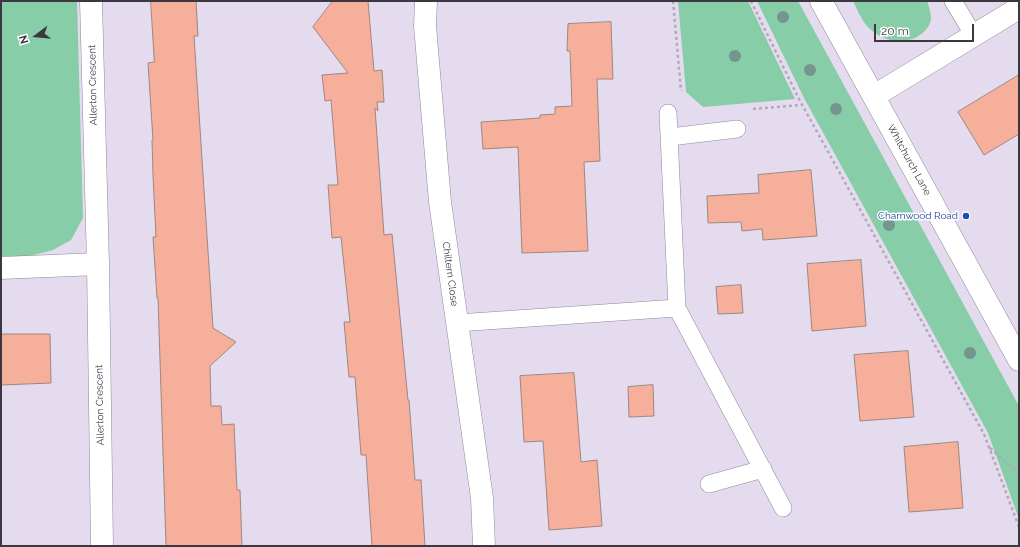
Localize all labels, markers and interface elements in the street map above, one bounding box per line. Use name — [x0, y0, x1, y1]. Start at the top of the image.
north arrow — [16, 16, 56, 56]
scale bar — [876, 16, 976, 42]
text: 20 m — [881, 24, 909, 38]
text: N — [17, 34, 31, 45]
street label: Allerton Crescent — [86, 45, 100, 125]
street label: Whitchurch Lane — [885, 122, 933, 198]
place label: Charnwood Road — [878, 210, 958, 222]
marker: Charnwood Road — [961, 211, 971, 221]
street label: Chiltern Close — [440, 241, 460, 307]
street label: Allerton Crescent — [93, 365, 107, 445]

